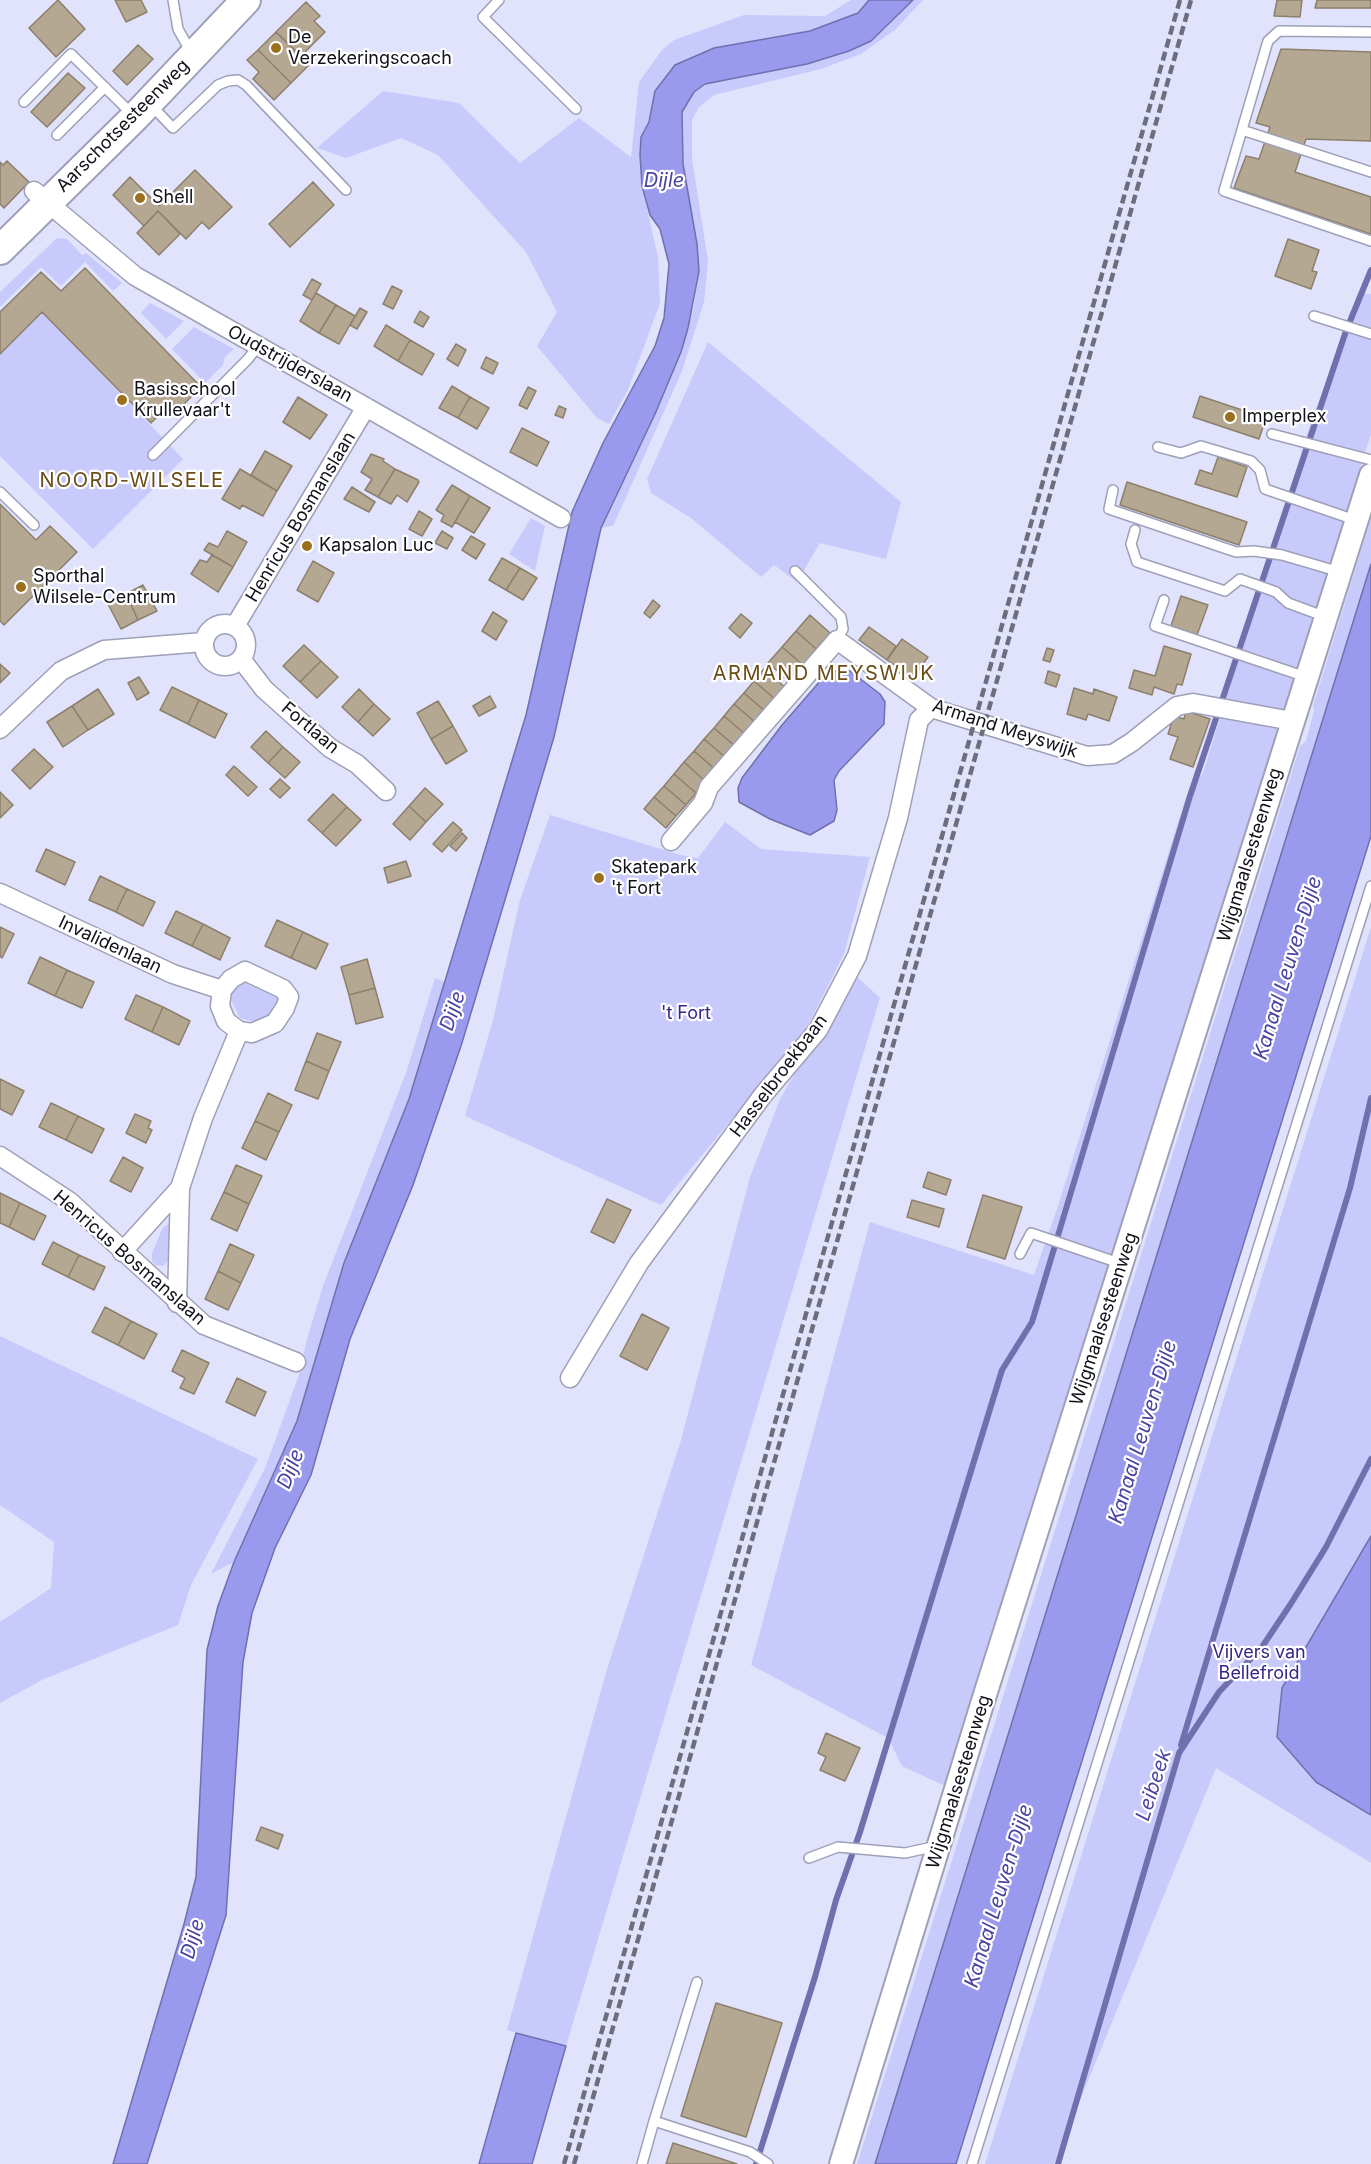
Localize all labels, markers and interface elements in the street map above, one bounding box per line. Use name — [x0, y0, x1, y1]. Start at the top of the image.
place label: De Verzekeringscoach — [288, 27, 452, 70]
marker: De Verzekeringscoach — [269, 41, 283, 55]
street label: Aarschotsesteenweg — [52, 55, 194, 197]
water label: Dijle — [644, 169, 684, 193]
place label: Shell — [152, 187, 193, 209]
marker: Shell — [133, 191, 147, 205]
street label: Oudstrijderslaan — [224, 321, 356, 407]
place label: Basisschool Krullevaar't — [134, 379, 236, 422]
marker: Basisschool Krullevaar't — [115, 393, 129, 407]
place label: Imperplex — [1242, 406, 1326, 428]
marker: Imperplex — [1223, 410, 1237, 424]
street label: Henricus Bosmanslaan — [242, 428, 360, 606]
district label: NOORD-WILSELE — [39, 469, 225, 493]
place label: Kapsalon Luc — [319, 535, 434, 557]
marker: Kapsalon Luc — [300, 539, 314, 553]
place label: Sporthal Wilsele-Centrum — [33, 566, 176, 608]
marker: Sporthal Wilsele-Centrum — [14, 580, 28, 594]
district label: ARMAND MEYSWIJK — [713, 662, 935, 686]
street label: Armand Meyswijk — [930, 695, 1080, 763]
street label: Fortlaan — [277, 698, 343, 758]
street label: Wijgmaalsesteenweg — [1213, 765, 1287, 945]
place label: Skatepark 't Fort — [611, 857, 697, 900]
marker: Skatepark 't Fort — [592, 871, 606, 885]
water label: Kanaal Leuven-Dijle — [1249, 873, 1327, 1063]
street label: Invalidenlaan — [55, 912, 165, 978]
water label: Dijle — [435, 988, 471, 1034]
park label: 't Fort — [661, 1003, 711, 1025]
street label: Hasselbroekbaan — [726, 1010, 832, 1142]
street label: Henricus Bosmanslaan — [48, 1186, 210, 1330]
street label: Wijgmaalsesteenweg — [1066, 1230, 1142, 1408]
water label: Kanaal Leuven-Dijle — [1104, 1337, 1182, 1527]
water label: Dijle — [272, 1446, 310, 1492]
park label: Vijvers van Bellefroid — [1212, 1642, 1306, 1684]
street label: Wijgmaalsesteenweg — [922, 1692, 996, 1872]
water label: Leibeek — [1131, 1746, 1177, 1824]
water label: Kanaal Leuven-Dijle — [960, 1801, 1038, 1991]
water label: Dijle — [176, 1916, 210, 1962]

